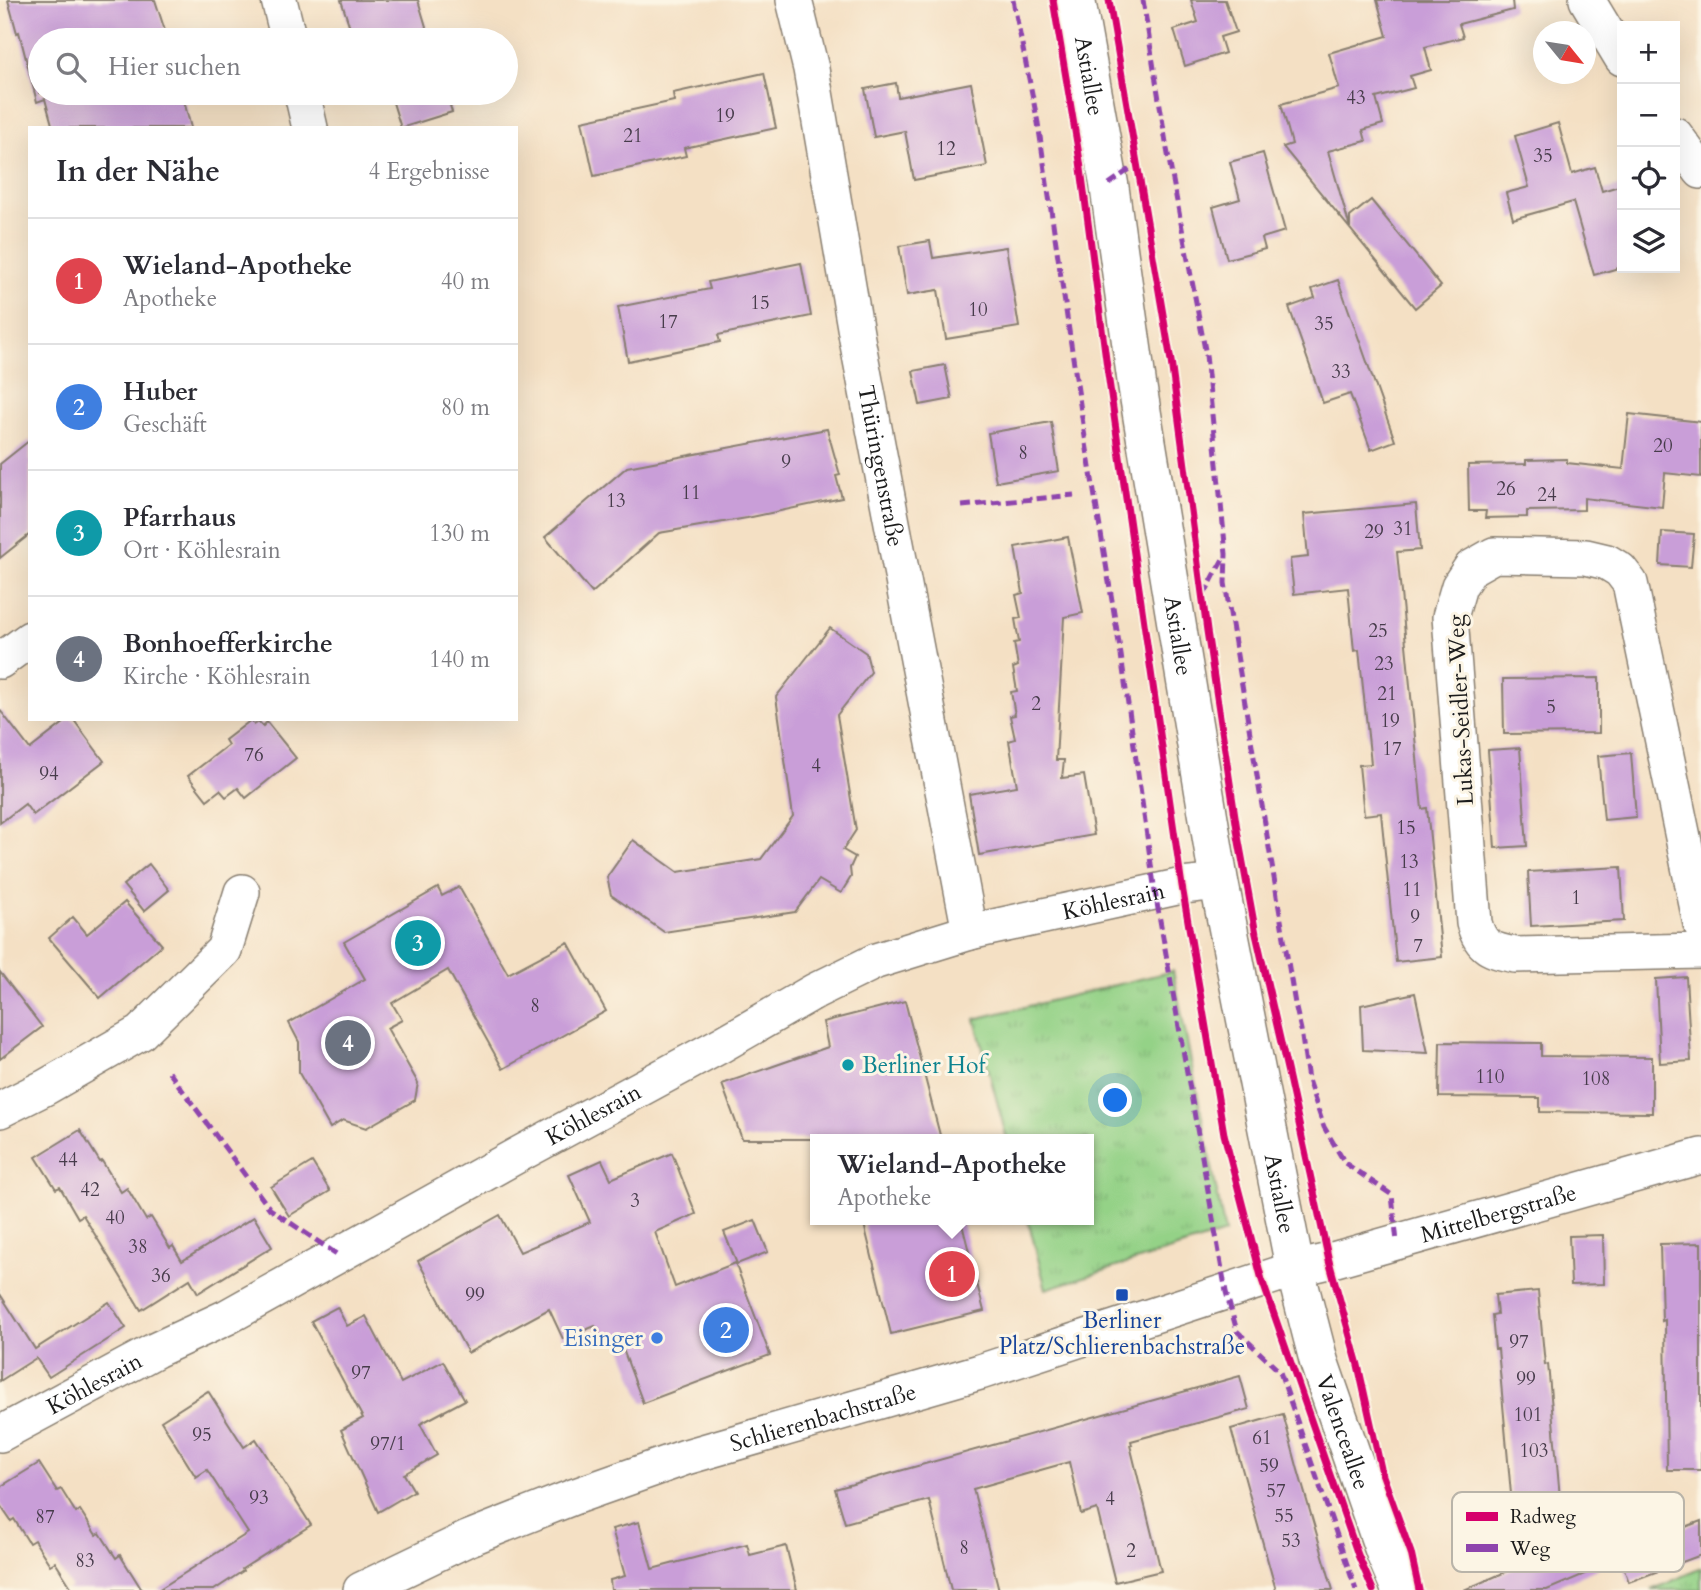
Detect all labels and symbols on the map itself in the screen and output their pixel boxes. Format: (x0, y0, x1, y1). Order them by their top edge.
north arrow (1533, 21, 1596, 84)
street label: Astiallee (1067, 34, 1111, 118)
house number: 43 (1346, 85, 1366, 111)
house number: 19 (715, 103, 735, 129)
house number: 21 (623, 123, 643, 149)
house number: 12 (936, 136, 956, 162)
house number: 35 (1533, 143, 1553, 169)
house number: 15 (750, 290, 770, 316)
house number: 10 (968, 297, 988, 323)
house number: 17 (658, 309, 678, 335)
house number: 35 (1314, 311, 1334, 337)
house number: 33 (1331, 359, 1351, 385)
street label: Thüringenstraße (850, 382, 911, 549)
house number: 20 (1653, 433, 1673, 459)
house number: 8 (1018, 440, 1028, 466)
house number: 9 (781, 449, 791, 475)
house number: 26 (1496, 476, 1516, 502)
house number: 11 (681, 480, 701, 506)
house number: 24 (1537, 482, 1557, 508)
house number: 13 (606, 488, 626, 514)
house number: 31 (1393, 516, 1413, 542)
house number: 29 (1364, 519, 1384, 545)
street label: Astiallee (1156, 594, 1200, 678)
street label: Lukas-Seidler-Weg (1440, 614, 1481, 806)
house number: 25 (1368, 618, 1388, 644)
house number: 23 (1374, 651, 1394, 677)
house number: 21 (1377, 681, 1397, 707)
house number: 2 (1031, 691, 1041, 717)
house number: 5 (1546, 694, 1556, 720)
house number: 19 (1380, 708, 1400, 734)
house number: 17 (1382, 736, 1402, 762)
house number: 76 (244, 742, 264, 768)
house number: 4 (811, 753, 821, 779)
house number: 94 (39, 761, 59, 787)
house number: 15 (1396, 815, 1416, 841)
house number: 13 (1399, 849, 1419, 875)
street label: Köhlesrain (1059, 875, 1168, 928)
house number: 11 (1402, 877, 1422, 903)
house number: 1 (1571, 885, 1581, 911)
house number: 9 (1410, 904, 1420, 930)
pin: 3 (395, 917, 441, 969)
house number: 7 (1413, 933, 1423, 959)
house number: 8 (530, 993, 540, 1019)
pin: 4 (325, 1017, 371, 1069)
place label: Berliner Hof (862, 1050, 990, 1081)
marker: Berliner Hof (840, 1057, 856, 1073)
house number: 110 (1475, 1064, 1505, 1090)
house number: 108 (1581, 1066, 1611, 1092)
street label: Köhlesrain (540, 1076, 646, 1153)
your location (1098, 1083, 1132, 1117)
house number: 44 (58, 1147, 78, 1173)
street label: Astiallee (1257, 1151, 1303, 1236)
house number: 42 (80, 1177, 100, 1203)
street label: Mittelbergstraße (1417, 1177, 1580, 1250)
house number: 3 (630, 1188, 640, 1214)
house number: 40 (105, 1205, 125, 1231)
house number: 38 (128, 1234, 148, 1260)
pin: 1 (929, 1248, 975, 1300)
house number: 36 (151, 1263, 171, 1289)
house number: 99 (465, 1282, 485, 1308)
marker: Berliner Platz/Schlierenbachstraße (1114, 1287, 1130, 1303)
pin: 2 (703, 1304, 749, 1356)
place label: Berliner Platz/Schlierenbachstraße (999, 1305, 1245, 1362)
place label: Eisinger (563, 1323, 644, 1354)
house number: 97 (1509, 1329, 1529, 1355)
marker: Eisinger (649, 1330, 665, 1346)
street label: Köhlesrain (41, 1345, 148, 1422)
house number: 97 (351, 1360, 371, 1386)
house number: 99 (1516, 1366, 1536, 1392)
street label: Valenceallee (1309, 1370, 1377, 1494)
street label: Schlierenbachstraße (726, 1376, 920, 1459)
house number: 101 (1513, 1402, 1543, 1428)
house number: 95 (192, 1422, 212, 1448)
house number: 61 (1252, 1425, 1272, 1451)
house number: 97/1 (370, 1431, 406, 1457)
house number: 103 (1519, 1438, 1549, 1464)
house number: 59 (1259, 1453, 1279, 1479)
house number: 57 (1266, 1478, 1286, 1504)
house number: 93 (249, 1485, 269, 1511)
house number: 4 (1105, 1486, 1115, 1512)
legend (1452, 1492, 1684, 1572)
house number: 55 (1274, 1503, 1294, 1529)
house number: 87 (35, 1504, 55, 1530)
text: Radweg (1510, 1504, 1576, 1530)
house number: 53 (1281, 1528, 1301, 1554)
house number: 8 (959, 1535, 969, 1561)
text: Weg (1509, 1536, 1551, 1562)
house number: 2 (1126, 1538, 1136, 1564)
house number: 83 (75, 1548, 95, 1574)

